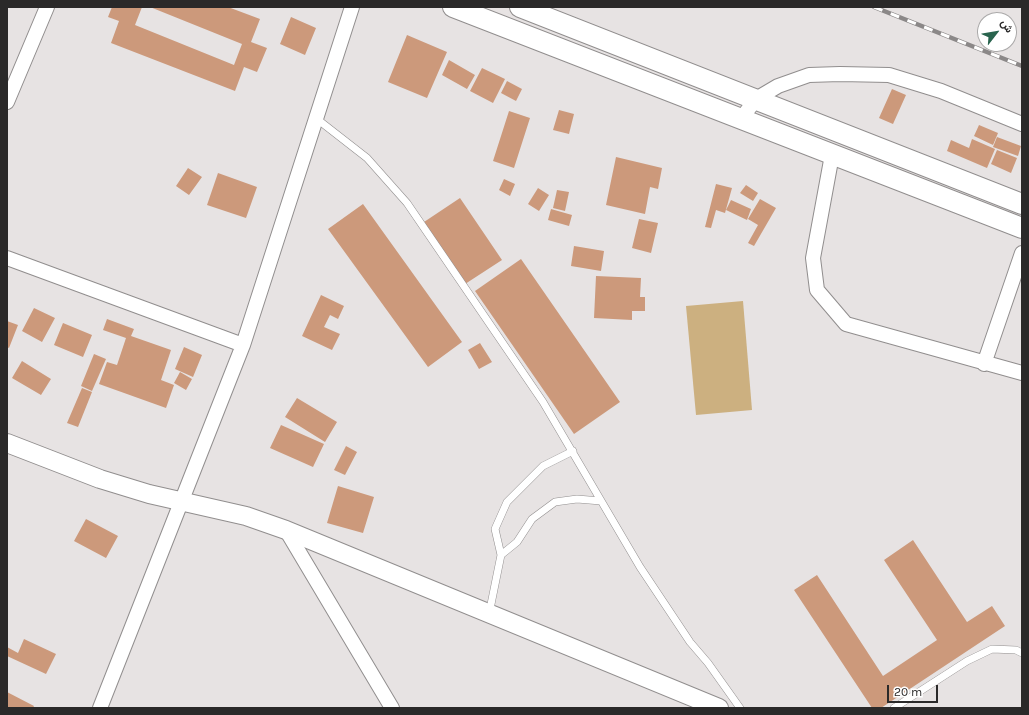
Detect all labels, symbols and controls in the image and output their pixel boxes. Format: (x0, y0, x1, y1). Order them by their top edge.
north arrow (977, 12, 1017, 52)
text: ش (998, 17, 1016, 35)
scale bar (889, 677, 940, 703)
text: 20 m (894, 685, 922, 699)

